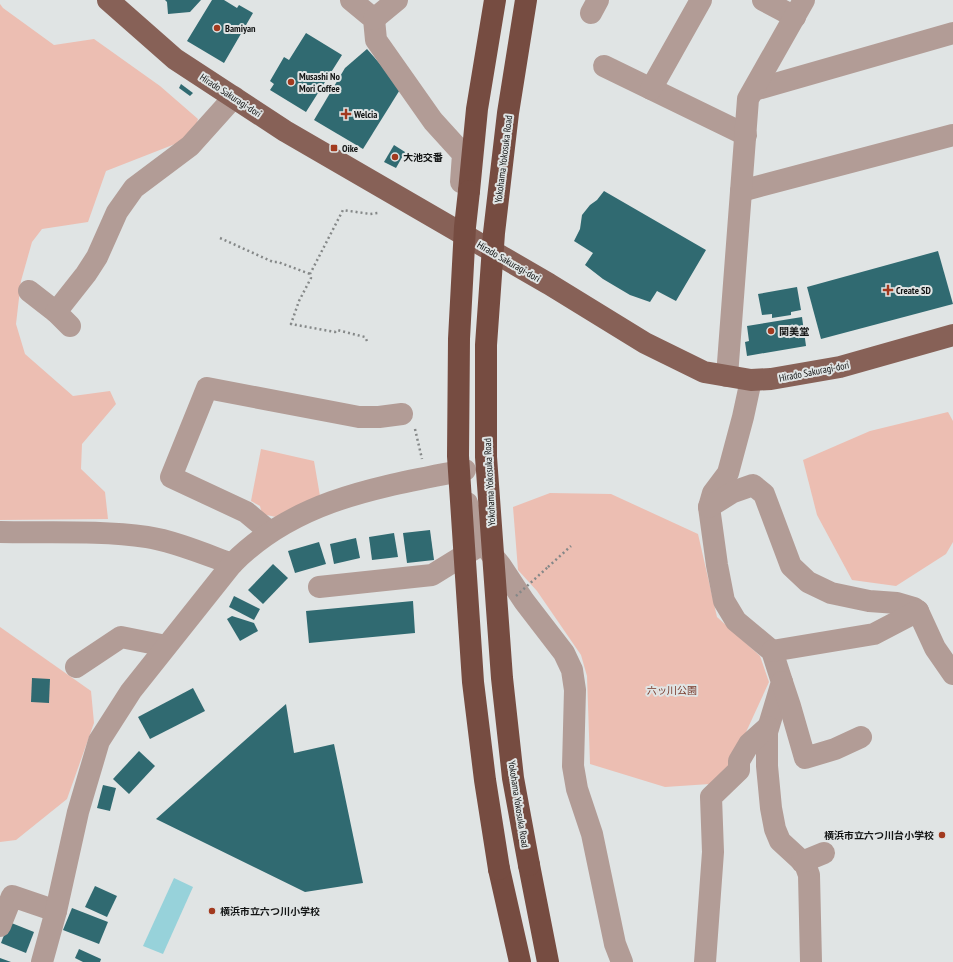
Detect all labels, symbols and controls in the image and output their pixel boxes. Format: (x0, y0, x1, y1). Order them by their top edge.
place label: Bamiyan (225, 22, 256, 35)
marker: Bamiyan (212, 23, 222, 33)
place label: Musashi No Mori Coffee (299, 70, 340, 95)
street label: Hirado Sakuragi-dori (197, 71, 264, 120)
marker: Musashi No Mori Coffee (286, 77, 296, 87)
place label: Welcia (353, 108, 377, 121)
marker: Welcia (341, 109, 351, 119)
street label: Yokohama Yokosuka Road (492, 115, 515, 204)
place label: Oike (342, 142, 358, 155)
marker: Oike (329, 143, 339, 153)
place label: 大池交番 (403, 151, 443, 164)
marker: 大池交番 (390, 152, 400, 162)
street label: Hirado Sakuragi-dori (475, 238, 543, 285)
place label: Create SD (896, 284, 931, 297)
marker: Create SD (883, 285, 893, 295)
place label: 関美堂 (779, 325, 809, 338)
marker: 関美堂 (766, 326, 776, 336)
street label: Hirado Sakuragi-dori (778, 358, 850, 385)
street label: Yokohama Yokosuka Road (481, 438, 498, 526)
park label: 六ッ川公園 (647, 684, 697, 697)
street label: Yokohama Yokosuka Road (505, 760, 532, 849)
place label: 横浜市立六つ川台小学校 (824, 829, 934, 842)
marker: 横浜市立六つ川台小学校 (937, 830, 947, 840)
place label: 横浜市立六つ川小学校 (220, 905, 320, 918)
marker: 横浜市立六つ川小学校 (207, 906, 217, 916)

